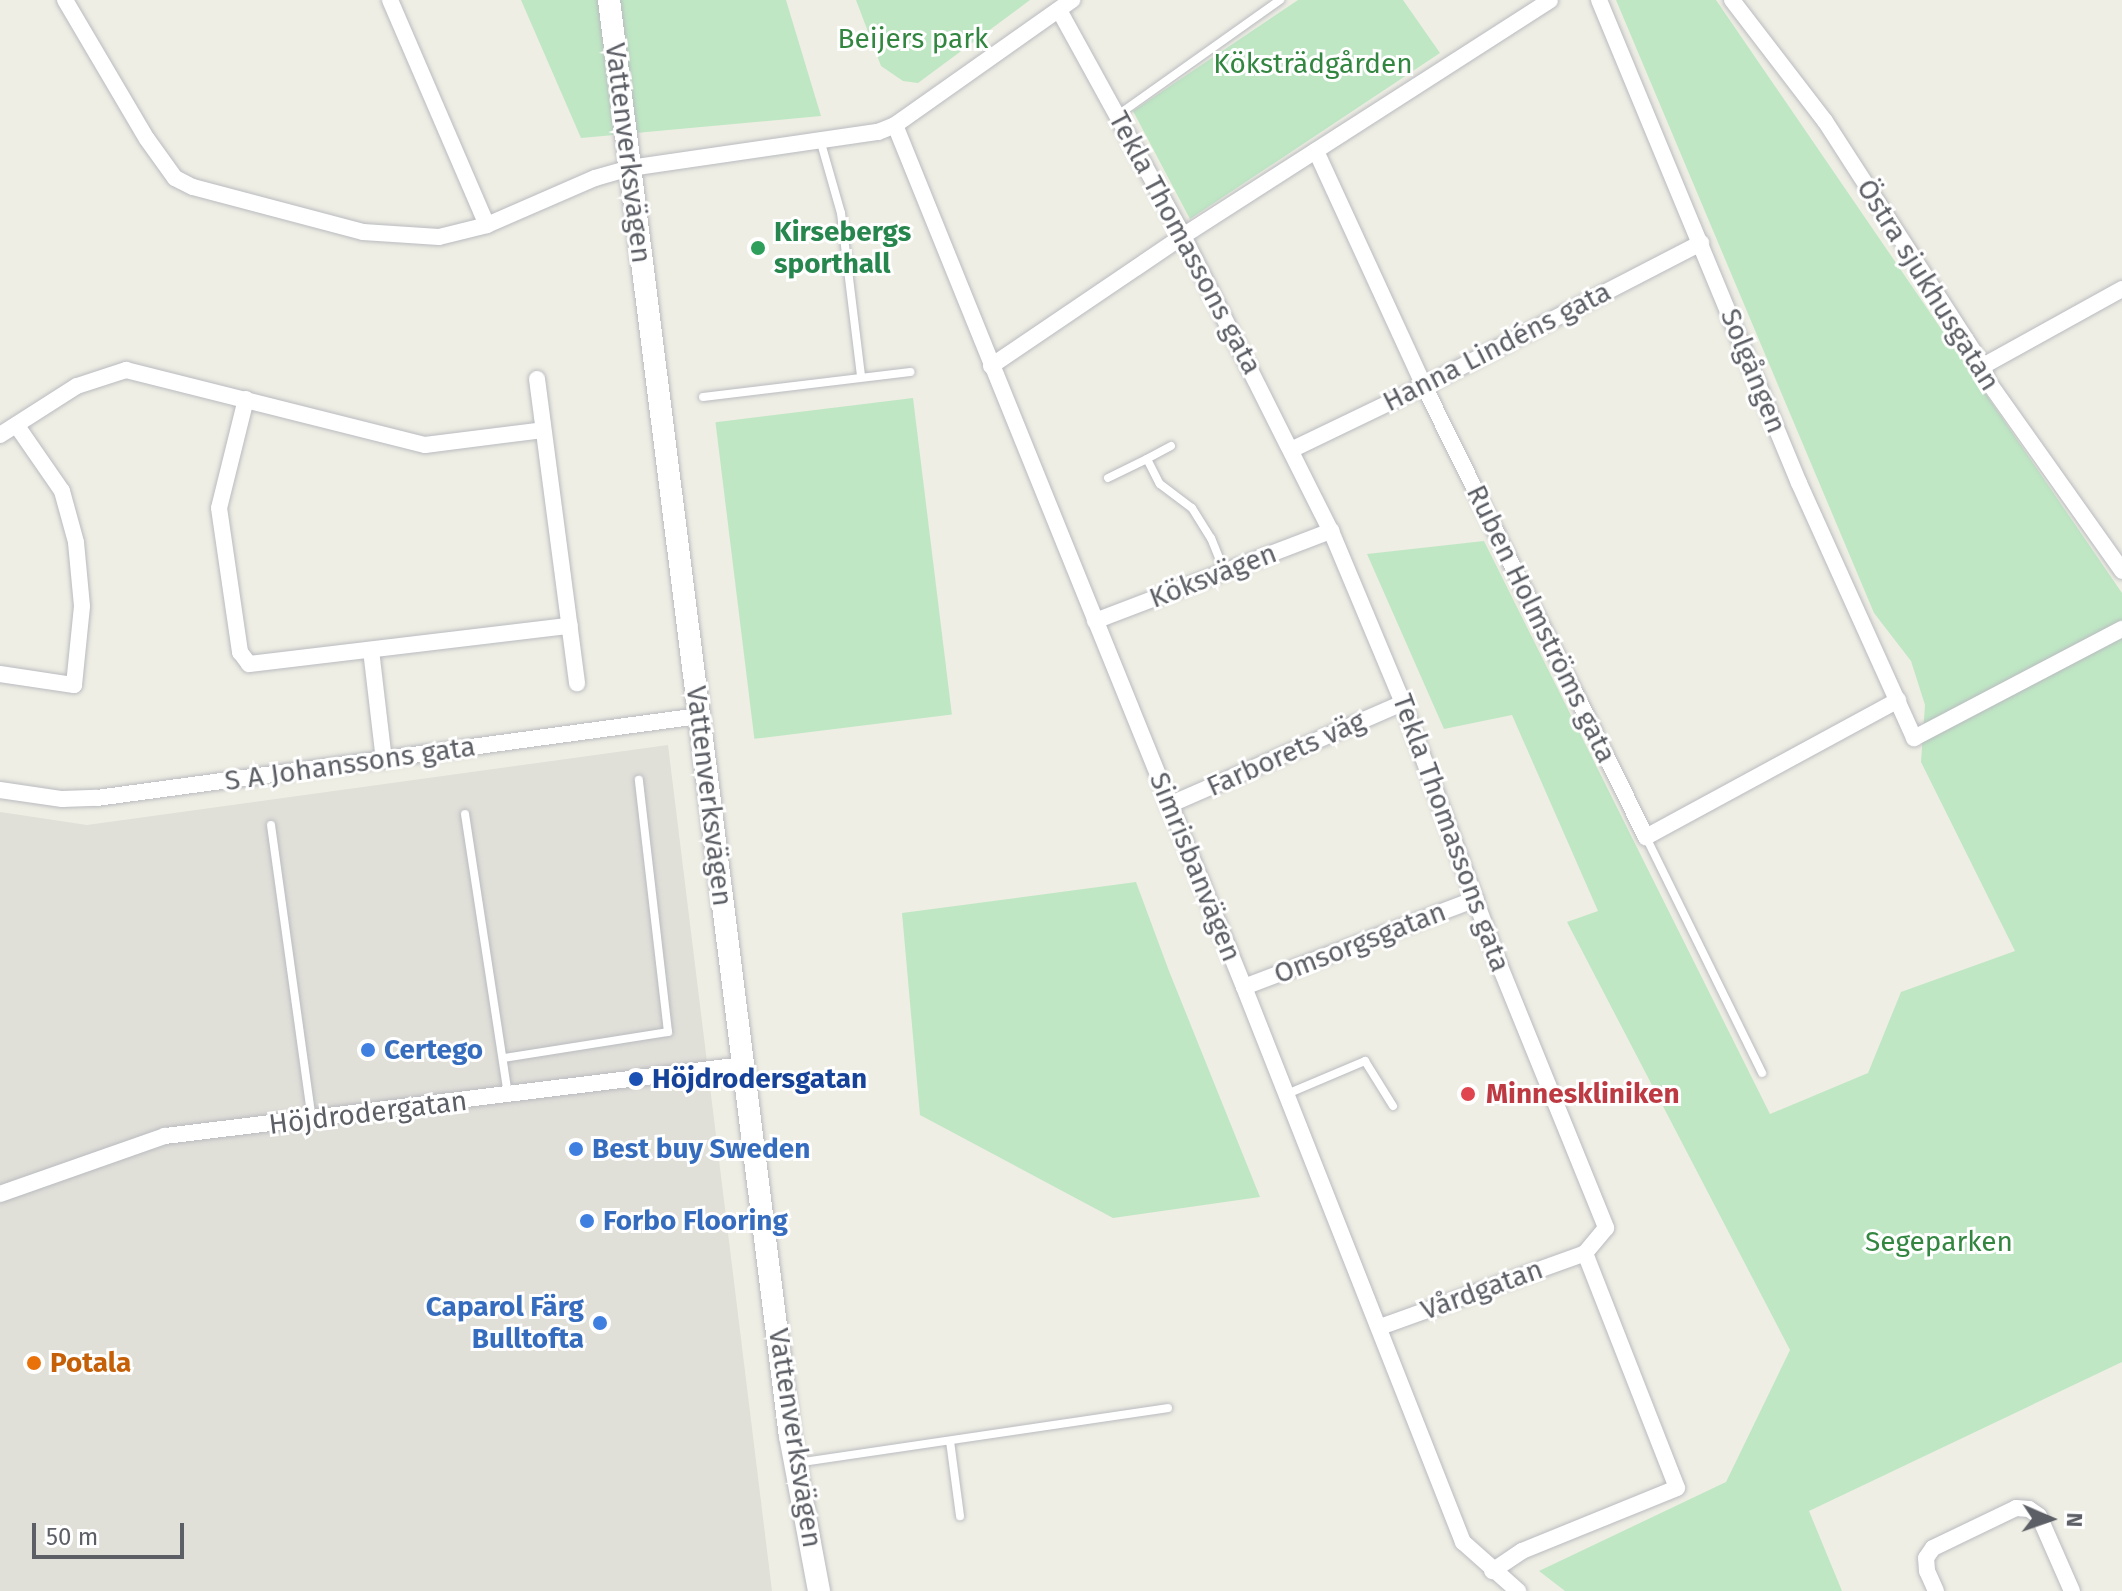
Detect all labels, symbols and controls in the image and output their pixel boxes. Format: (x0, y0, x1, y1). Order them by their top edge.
park label: Beijers park (838, 22, 988, 56)
street label: Vattenverksvägen (598, 41, 658, 265)
park label: Köksträdgården (1213, 47, 1413, 81)
street label: Tekla Thomassons gata (1101, 106, 1269, 380)
street label: Östra sjukhusgatan (1849, 173, 2007, 397)
place label: Kirsebergs sporthall (774, 215, 911, 281)
marker: Kirsebergs sporthall (749, 239, 767, 257)
street label: Hanna Lindéns gata (1377, 275, 1617, 419)
street label: Solgången (1713, 304, 1793, 438)
street label: Ruben Holmströms gata (1459, 480, 1623, 768)
street label: Köksvägen (1145, 536, 1281, 616)
street label: Vattenverksvägen (679, 684, 739, 908)
street label: Tekla Thomassons gata (1385, 690, 1517, 976)
street label: Farborets väg (1202, 704, 1370, 804)
street label: S A Johanssons gata (223, 730, 477, 798)
street label: Simrisbanvägen (1142, 768, 1248, 966)
street label: Omsorgsgatan (1269, 895, 1451, 991)
place label: Certego (384, 1033, 483, 1067)
marker: Certego (359, 1041, 377, 1059)
place label: Höjdrodersgatan (652, 1062, 867, 1096)
marker: Höjdrodersgatan (627, 1070, 645, 1088)
place label: Minneskliniken (1486, 1077, 1680, 1111)
marker: Minneskliniken (1457, 1083, 1479, 1105)
street label: Höjdrodergatan (267, 1084, 469, 1142)
place label: Best buy Sweden (592, 1132, 810, 1166)
marker: Best buy Sweden (567, 1140, 585, 1158)
place label: Forbo Flooring (603, 1204, 788, 1238)
marker: Forbo Flooring (578, 1212, 596, 1230)
park label: Segeparken (1865, 1225, 2013, 1259)
street label: Vårdgatan (1416, 1252, 1548, 1328)
place label: Caparol Färg Bulltofta (426, 1290, 584, 1356)
marker: Caparol Färg Bulltofta (591, 1314, 609, 1332)
street label: Vattenverksvägen (761, 1326, 829, 1550)
place label: Potala (50, 1346, 131, 1380)
marker: Potala (25, 1354, 43, 1372)
north arrow (2010, 1479, 2090, 1559)
scale bar (36, 1507, 188, 1557)
text: N (2061, 1512, 2088, 1528)
text: 50 m (46, 1523, 98, 1551)

